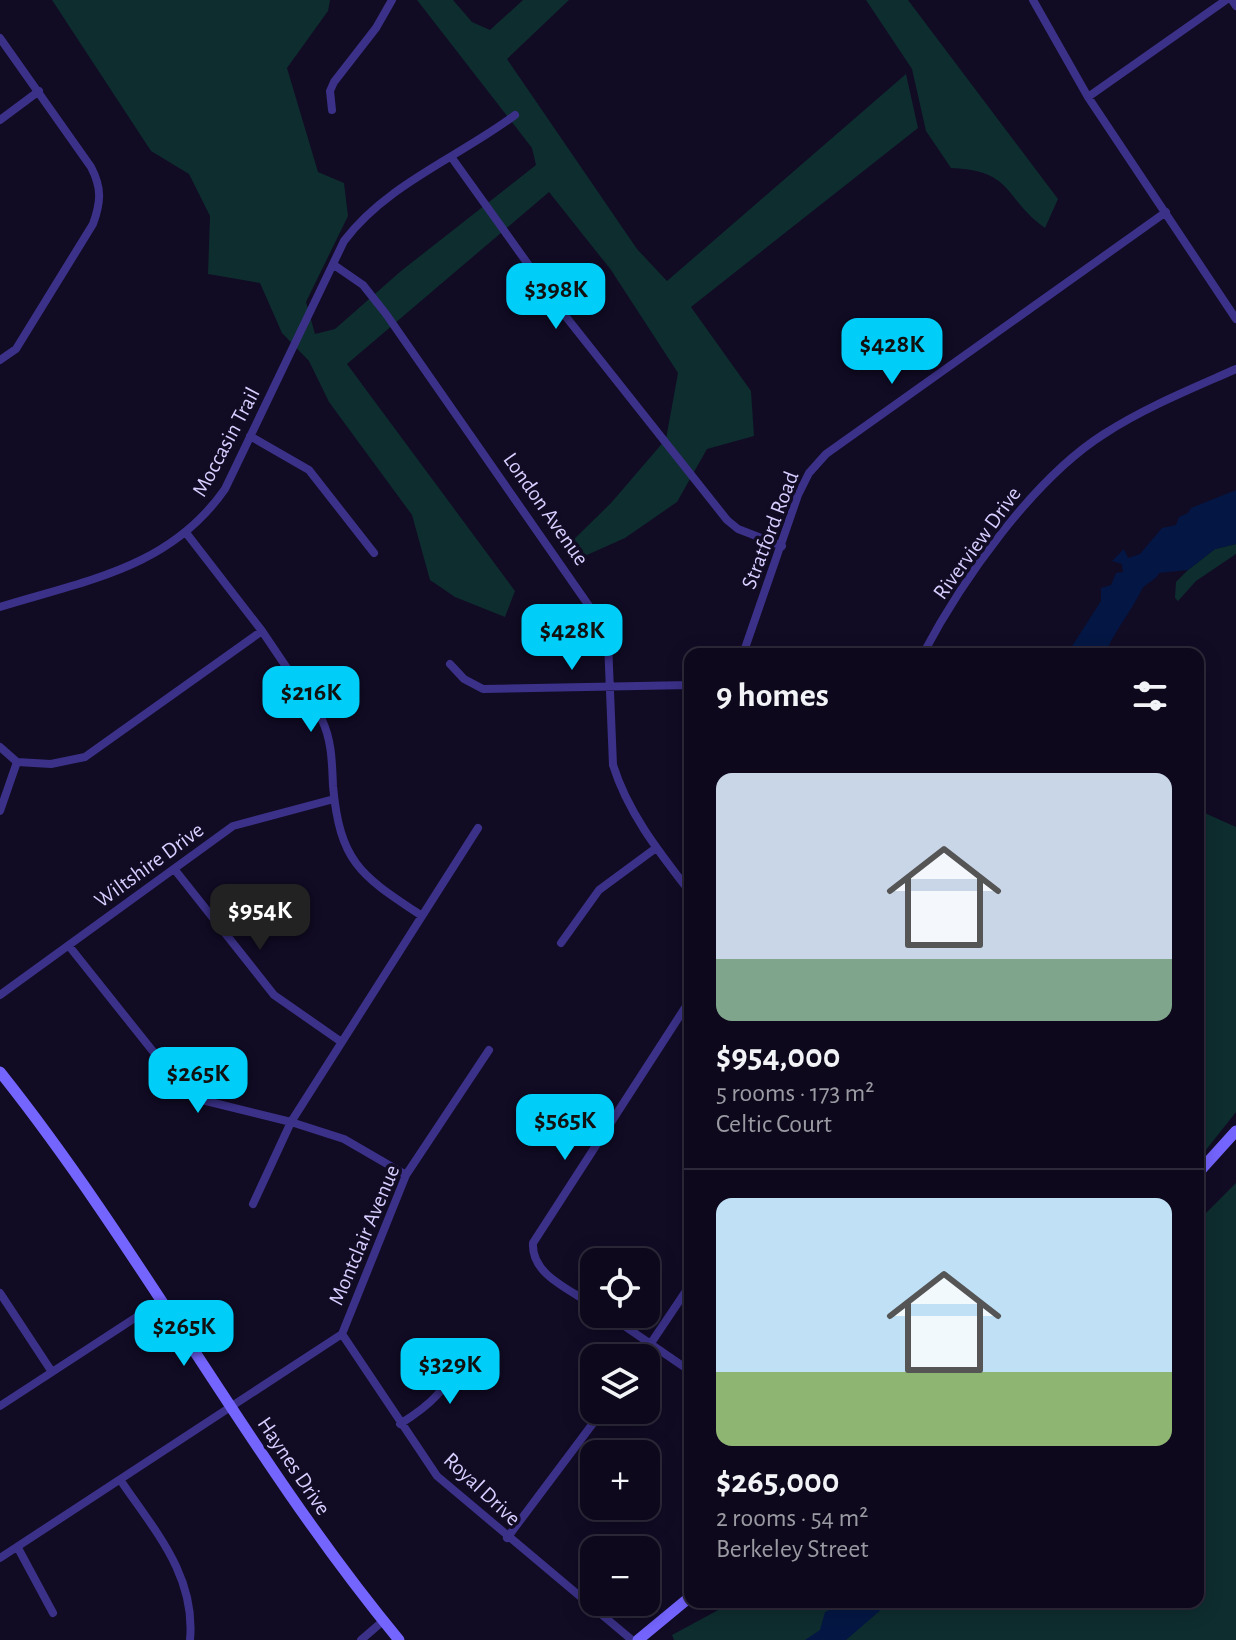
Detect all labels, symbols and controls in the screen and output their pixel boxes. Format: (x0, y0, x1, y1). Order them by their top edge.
pin: $398K (500, 263, 612, 331)
text: $398K (524, 276, 588, 302)
pin: $428K (836, 318, 948, 386)
text: $428K (859, 331, 925, 357)
street label: Moccasin Trail (188, 384, 264, 500)
street label: London Avenue (499, 449, 593, 569)
street label: Stratford Road (737, 468, 803, 592)
street label: Riverview Drive (929, 483, 1025, 603)
pin: $428K (516, 604, 628, 672)
text: $428K (539, 617, 605, 643)
pin: $216K (255, 666, 367, 734)
icon: filters (1128, 674, 1172, 718)
text: $216K (280, 679, 342, 705)
text: 9 homes (716, 679, 829, 713)
street label: Wiltshire Drive (90, 818, 208, 912)
icon: home (872, 825, 1016, 969)
pin: $954K (204, 884, 316, 952)
text: $954K (228, 897, 292, 923)
text: $954,000 (716, 1040, 840, 1074)
pin: $265K (142, 1047, 254, 1115)
text: $265K (167, 1060, 229, 1086)
text: 5 rooms · 173 m² (716, 1080, 874, 1106)
pin: $565K (509, 1094, 621, 1162)
text: $565K (534, 1107, 596, 1133)
text: Celtic Court (716, 1111, 832, 1137)
street label: Montclair Avenue (325, 1162, 403, 1308)
map controls (580, 1248, 660, 1616)
button: locate (580, 1248, 660, 1328)
icon: home (872, 1250, 1016, 1394)
pin: $265K (128, 1300, 240, 1368)
text: $265K (153, 1313, 215, 1339)
pin: $329K (394, 1338, 506, 1406)
button: layers (580, 1344, 660, 1424)
text: $329K (419, 1351, 481, 1377)
street label: Haynes Drive (253, 1413, 335, 1519)
button: + (580, 1440, 660, 1520)
street label: Royal Drive (439, 1448, 525, 1530)
text: $265,000 (716, 1465, 839, 1499)
text: 2 rooms · 54 m² (716, 1505, 868, 1531)
button: − (580, 1536, 660, 1616)
text: Berkeley Street (716, 1536, 869, 1562)

